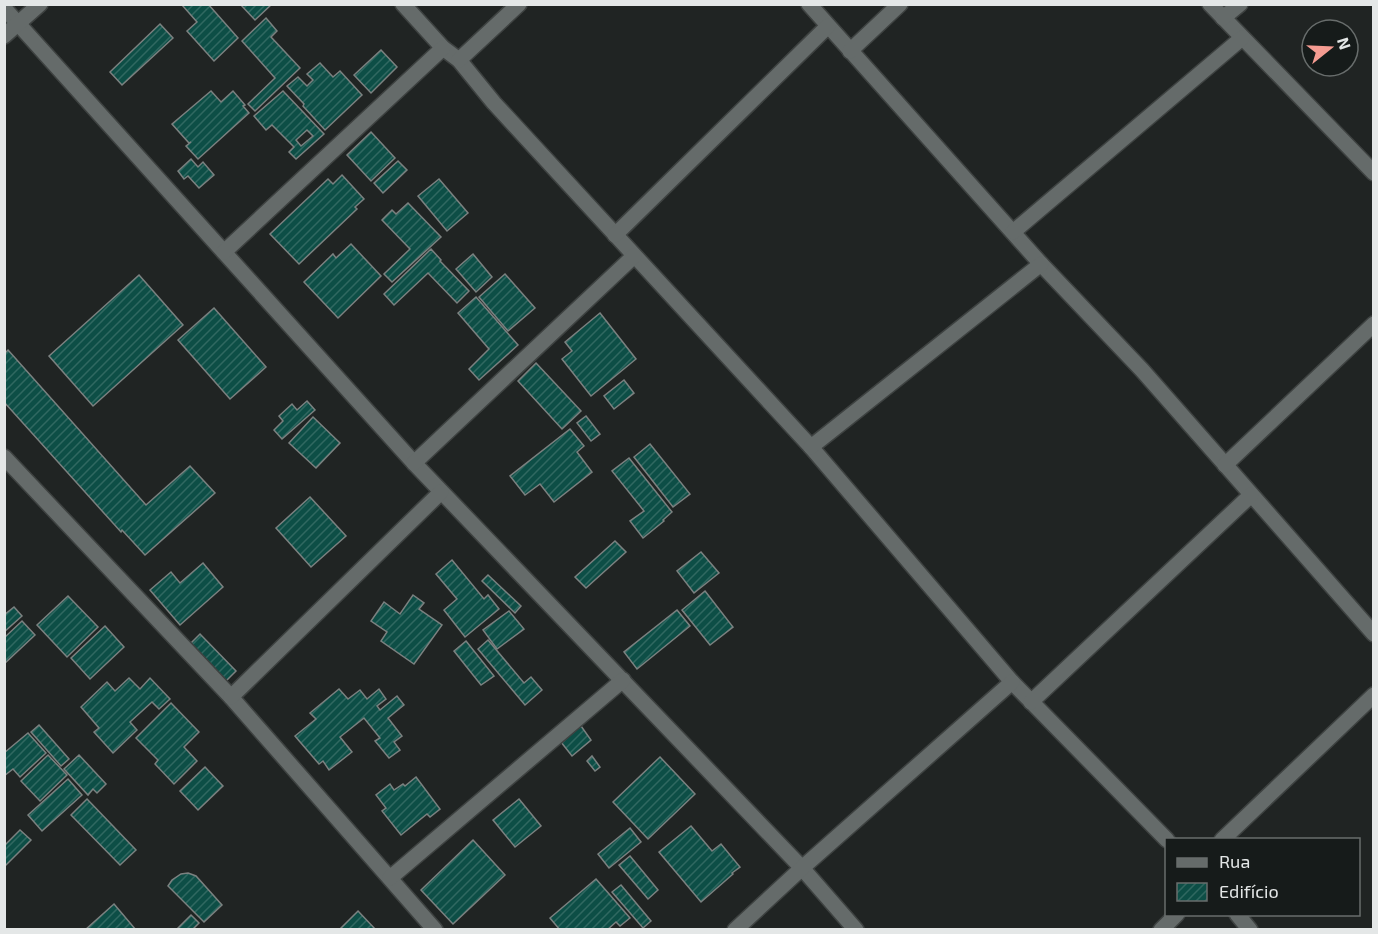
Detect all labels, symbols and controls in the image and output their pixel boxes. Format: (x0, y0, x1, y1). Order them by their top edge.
north arrow (1300, 18, 1360, 78)
text: N (1334, 35, 1356, 52)
legend (1165, 838, 1360, 916)
text: Rua (1219, 850, 1250, 872)
text: Edifício (1219, 880, 1279, 902)

